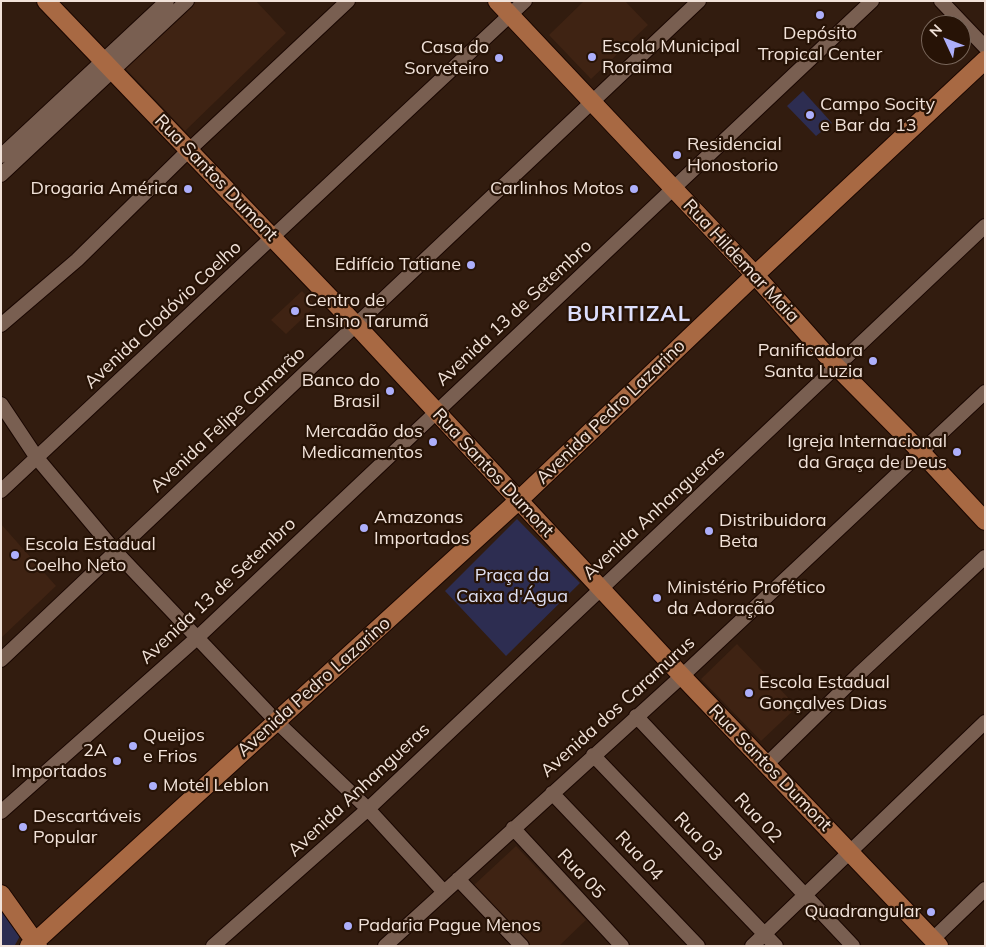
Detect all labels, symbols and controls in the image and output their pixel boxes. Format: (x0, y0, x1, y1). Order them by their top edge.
marker: Depósito Tropical Center (814, 9, 826, 21)
north arrow (921, 15, 971, 65)
text: N (926, 20, 946, 40)
place label: Depósito Tropical Center (758, 23, 882, 66)
place label: Escola Municipal Roraima (602, 36, 740, 78)
place label: Casa do Sorveteiro (404, 37, 489, 80)
marker: Escola Municipal Roraima (586, 51, 598, 63)
marker: Casa do Sorveteiro (493, 52, 505, 64)
place label: Campo Socity e Bar da 13 (820, 94, 935, 136)
marker: Campo Socity e Bar da 13 (804, 109, 816, 121)
street label: Rua Santos Dumont (150, 110, 282, 246)
place label: Residencial Honostorio (687, 134, 782, 176)
marker: Residencial Honostorio (671, 149, 683, 161)
place label: Drogaria América (31, 178, 178, 200)
place label: Carlinhos Motos (490, 178, 624, 200)
marker: Drogaria América (182, 183, 194, 195)
marker: Carlinhos Motos (628, 183, 640, 195)
street label: Rua Hildemar Maia (678, 195, 804, 327)
street label: Avenida 13 de Setembro (432, 235, 596, 391)
street label: Avenida Clodóvio Coelho (80, 237, 246, 393)
place label: Edifício Tatiane (335, 254, 461, 276)
marker: Edifício Tatiane (465, 259, 477, 271)
place label: Centro de Ensino Tarumã (305, 290, 429, 332)
district label: BURITIZAL (566, 301, 692, 327)
marker: Centro de Ensino Tarumã (289, 305, 301, 317)
street label: Avenida Pedro Lazarino (532, 335, 690, 489)
place label: Panificadora Santa Luzia (758, 340, 863, 382)
street label: Avenida Felipe Camarão (146, 343, 310, 497)
marker: Panificadora Santa Luzia (867, 355, 879, 367)
place label: Banco do Brasil (302, 370, 380, 412)
marker: Banco do Brasil (384, 385, 396, 397)
street label: Rua Santos Dumont (428, 404, 558, 542)
place label: Mercadão dos Medicamentos (301, 421, 423, 464)
place label: Igreja Internacional da Graça de Deus (787, 431, 947, 474)
marker: Mercadão dos Medicamentos (427, 436, 439, 448)
street label: Avenida Anhangueras (579, 442, 729, 584)
marker: Igreja Internacional da Graça de Deus (951, 446, 963, 458)
place label: Amazonas Importados (374, 507, 470, 550)
place label: Distribuidora Beta (719, 510, 826, 552)
street label: Avenida 13 de Setembro (136, 513, 300, 669)
marker: Amazonas Importados (358, 522, 370, 534)
marker: Distribuidora Beta (703, 525, 715, 537)
place label: Escola Estadual Coelho Neto (25, 534, 156, 576)
marker: Escola Estadual Coelho Neto (9, 549, 21, 561)
park label: Praça da Caixa d'Água (456, 565, 568, 608)
place label: Ministério Profético da Adoração (667, 577, 826, 620)
marker: Ministério Profético da Adoração (651, 592, 663, 604)
street label: Avenida Pedro Lazarino (233, 612, 395, 762)
street label: Avenida dos Caramurus (536, 632, 700, 782)
place label: Escola Estadual Gonçalves Dias (759, 672, 890, 714)
marker: Escola Estadual Gonçalves Dias (743, 687, 755, 699)
street label: Rua Santos Dumont (704, 700, 836, 836)
street label: Avenida Anhangueras (284, 719, 434, 861)
place label: Queijos e Frios (143, 725, 205, 768)
place label: 2A Importados (11, 740, 107, 782)
marker: Queijos e Frios (127, 740, 139, 752)
marker: 2A Importados (111, 755, 123, 767)
place label: Motel Leblon (163, 775, 269, 797)
marker: Motel Leblon (147, 780, 159, 792)
street label: Rua 02 (730, 789, 786, 847)
place label: Descartáveis Popular (33, 806, 141, 849)
street label: Rua 03 (669, 808, 727, 866)
marker: Descartáveis Popular (17, 821, 29, 833)
street label: Rua 04 (611, 827, 667, 885)
street label: Rua 05 (553, 845, 609, 903)
place label: Quadrangular (804, 901, 921, 923)
marker: Quadrangular (925, 906, 937, 918)
place label: Padaria Pague Menos (358, 915, 541, 937)
marker: Padaria Pague Menos (342, 920, 354, 932)

